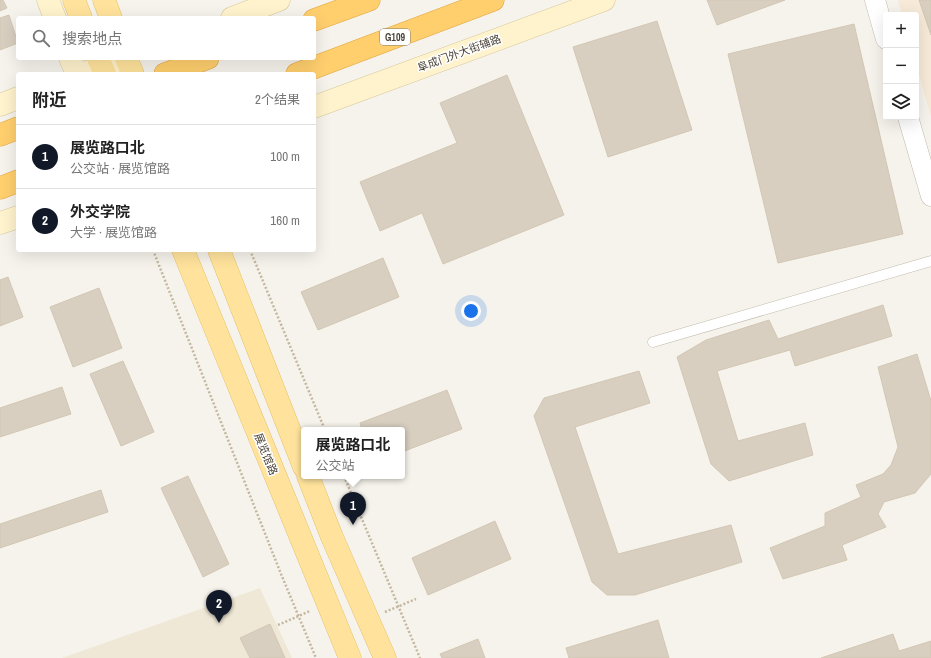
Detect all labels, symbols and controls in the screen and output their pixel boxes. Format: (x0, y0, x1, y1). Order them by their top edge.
map controls (883, 12, 919, 120)
button: + (883, 12, 919, 48)
search box (16, 16, 316, 60)
icon: search (30, 27, 52, 49)
text: 搜索地点 (62, 28, 122, 49)
road number: G109 (380, 29, 410, 45)
street label: 阜成门外大街辅路 (415, 31, 503, 75)
button: − (883, 48, 919, 84)
button: layers (883, 84, 919, 120)
text: 附近 (32, 88, 66, 111)
text: 2个结果 (255, 91, 300, 108)
text: 展览路口北 (70, 137, 145, 158)
text: 1 (42, 148, 48, 165)
text: 100 m (270, 148, 300, 165)
text: 公交站 · 展览馆路 (70, 160, 170, 177)
text: 外交学院 (70, 201, 130, 222)
text: 2 (42, 212, 48, 229)
text: 160 m (270, 212, 300, 229)
text: 大学 · 展览馆路 (70, 224, 157, 241)
your location (461, 301, 481, 321)
popup (301, 427, 405, 479)
street label: 展览馆路 (251, 431, 281, 477)
text: 展览路口北 (315, 434, 391, 455)
text: 公交站 (315, 457, 355, 474)
pin: 1 (340, 492, 366, 525)
pin: 2 (206, 590, 232, 623)

